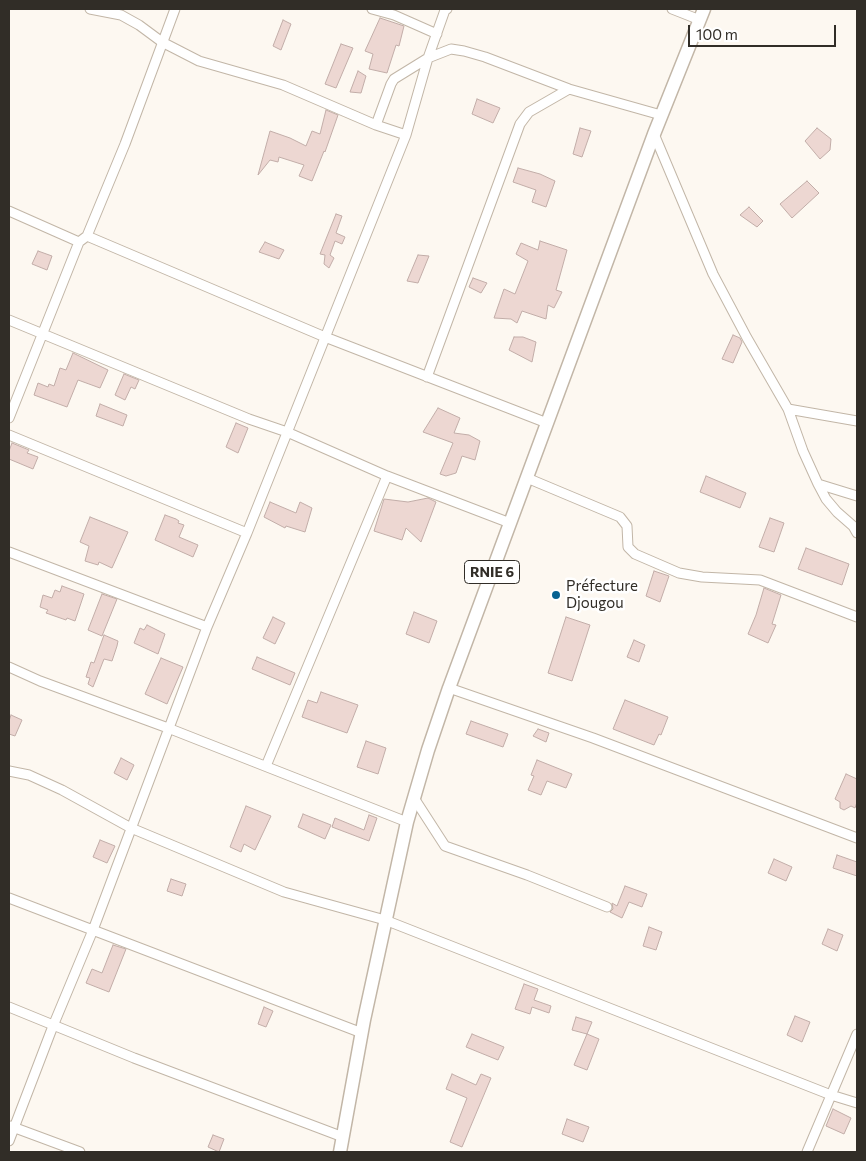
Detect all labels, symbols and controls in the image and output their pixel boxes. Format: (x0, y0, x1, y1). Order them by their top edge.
scale bar (691, 15, 838, 47)
text: 100 m (696, 25, 738, 43)
road number: RNIE 6 (464, 560, 520, 584)
place label: Préfecture Djougou (566, 577, 638, 612)
marker: Préfecture Djougou (550, 589, 562, 601)

